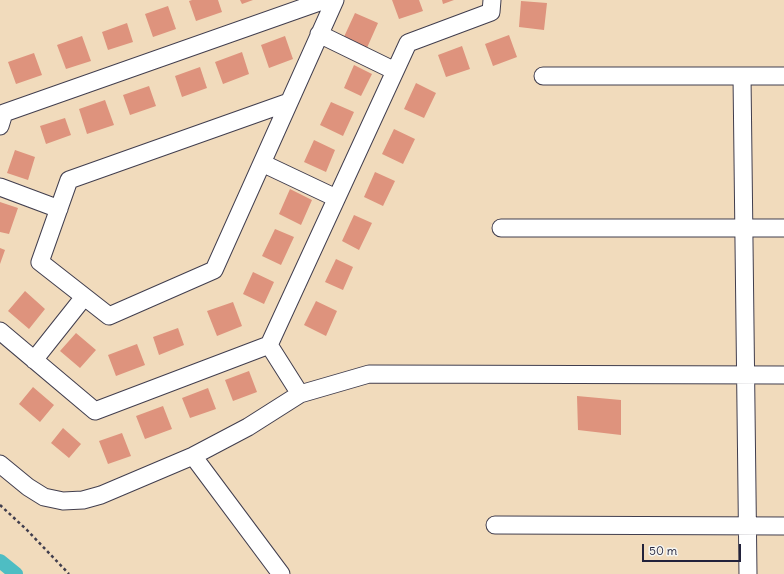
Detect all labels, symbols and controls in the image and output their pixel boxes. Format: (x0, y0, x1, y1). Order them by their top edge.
scale bar (644, 536, 743, 562)
text: 50 m (649, 543, 677, 558)

